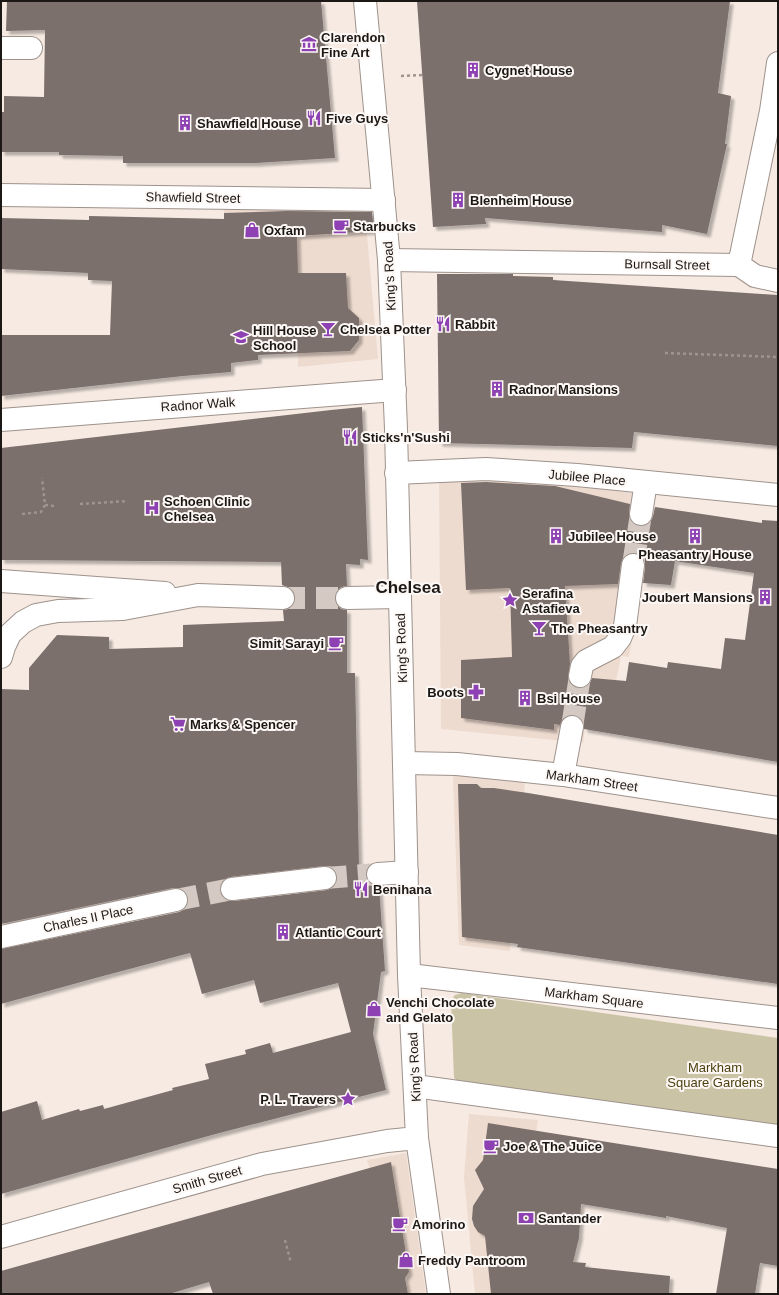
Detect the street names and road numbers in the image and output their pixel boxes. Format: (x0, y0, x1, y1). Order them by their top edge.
street label: Shawfield Street (146, 189, 241, 206)
street label: King's Road (380, 241, 399, 311)
street label: Burnsall Street (624, 256, 710, 273)
street label: Radnor Walk (160, 394, 236, 415)
street label: Jubilee Place (548, 467, 626, 488)
street label: King's Road (393, 613, 410, 683)
street label: Markham Street (545, 767, 639, 794)
street label: Charles II Place (42, 902, 135, 935)
street label: Markham Square (544, 984, 644, 1011)
street label: King's Road (405, 1032, 424, 1102)
street label: Smith Street (171, 1162, 244, 1197)

